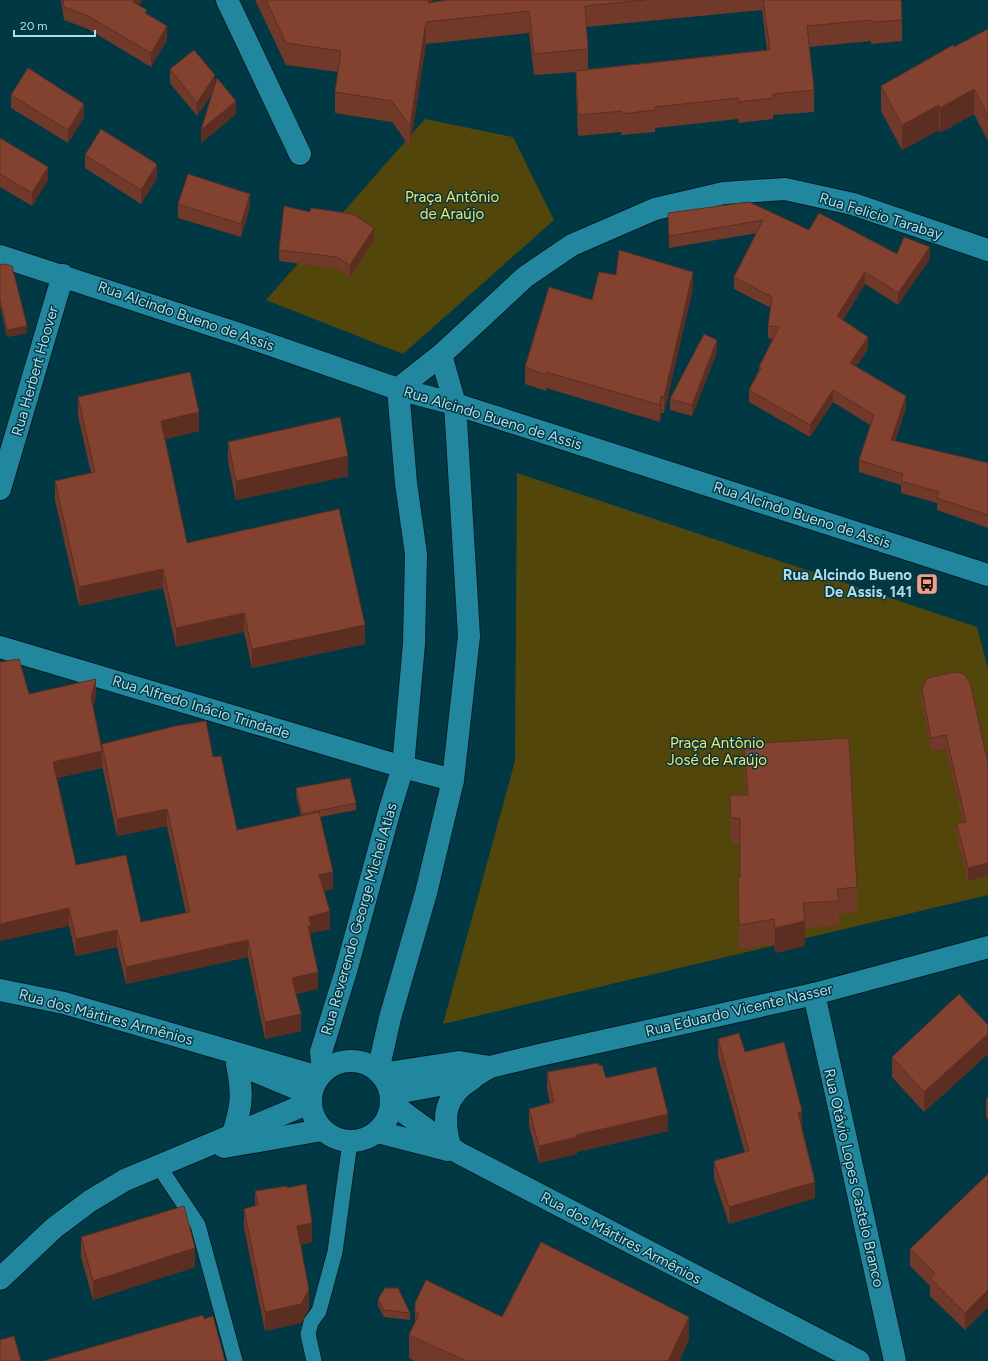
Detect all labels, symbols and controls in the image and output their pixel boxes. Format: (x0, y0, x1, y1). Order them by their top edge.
scale bar (14, 12, 95, 38)
text: 20 m (20, 19, 48, 33)
park label: Praça Antônio de Araújo (405, 188, 499, 223)
street label: Rua Felicio Tarabay (817, 189, 945, 243)
street label: Rua Alcindo Bueno de Assis (95, 277, 277, 355)
street label: Rua Herbert Hoover (8, 304, 62, 438)
street label: Rua Alcindo Bueno de Assis (402, 382, 584, 454)
street label: Rua Alcindo Bueno de Assis (711, 478, 893, 552)
place label: Rua Alcindo Bueno De Assis, 141 (783, 566, 912, 601)
bus stop icon: Rua Alcindo Bueno De Assis, 141 (914, 571, 940, 597)
street label: Rua Alfredo Inácio Trindade (110, 671, 292, 743)
park label: Praça Antônio José de Araújo (667, 734, 767, 769)
street label: Rua Reverendo George Michel Atlas (317, 801, 401, 1037)
street label: Rua Eduardo Vicente Nasser (644, 980, 834, 1040)
street label: Rua dos Mártires Armênios (17, 985, 195, 1049)
street label: Rua Otávio Lopes Castelo Branco (820, 1067, 888, 1289)
street label: Rua dos Mártires Armênios (538, 1188, 704, 1288)

